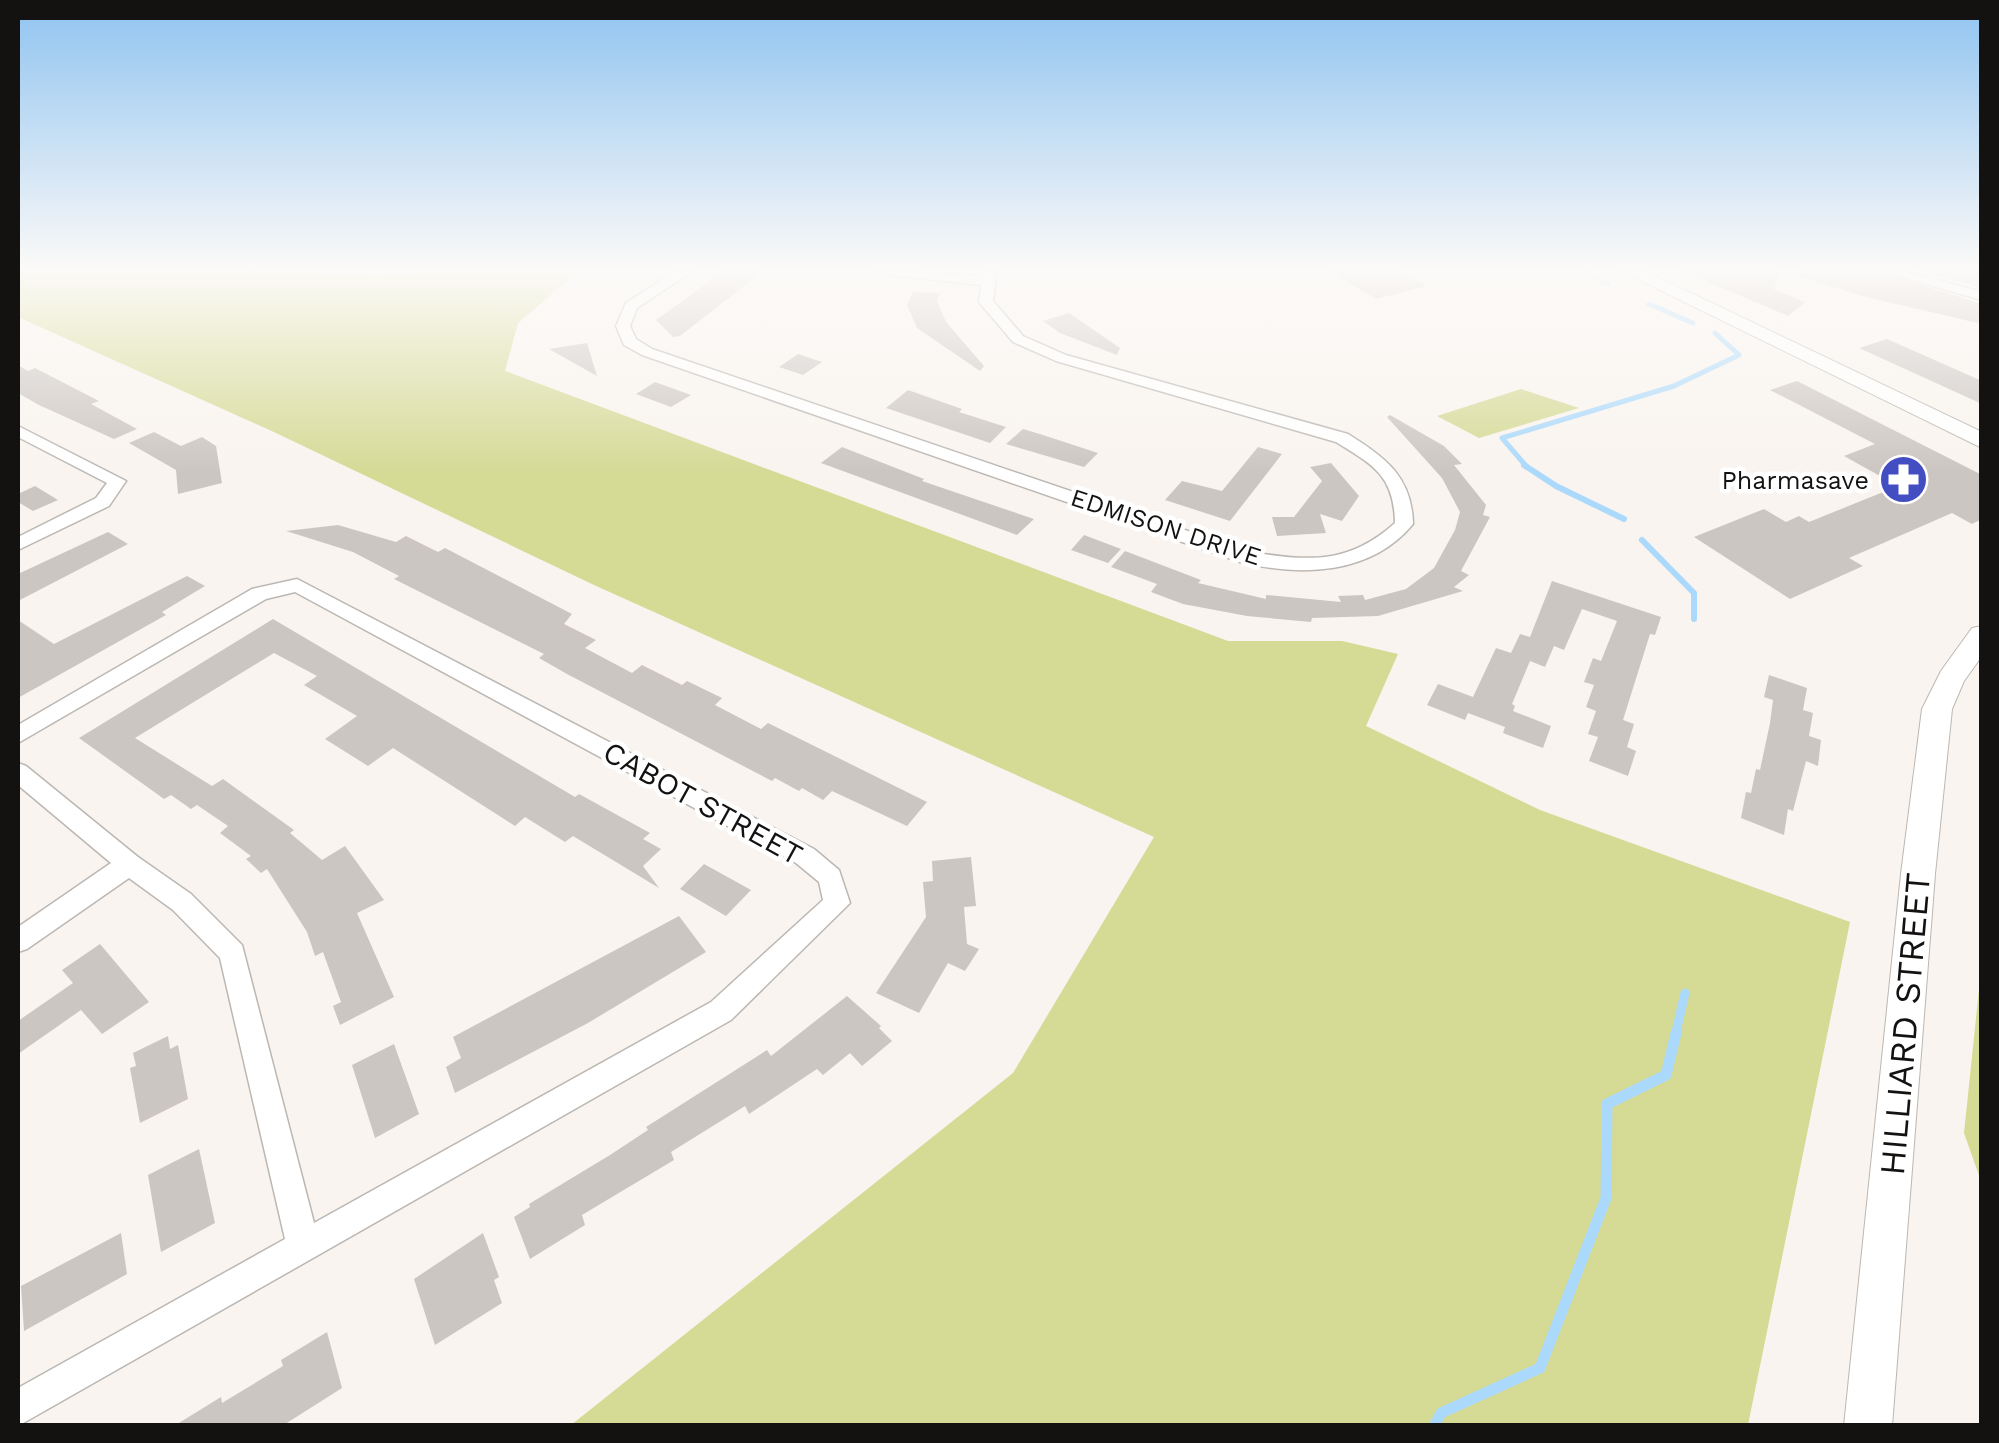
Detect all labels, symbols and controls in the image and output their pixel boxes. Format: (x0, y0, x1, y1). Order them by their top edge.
pharmacy icon: Pharmasave (1878, 454, 1930, 506)
place label: Pharmasave (1722, 466, 1869, 495)
street label: EDMISON DRIVE (1067, 483, 1265, 571)
street label: CABOT STREET (597, 734, 809, 872)
street label: HILLIARD STREET (1871, 871, 1939, 1177)

